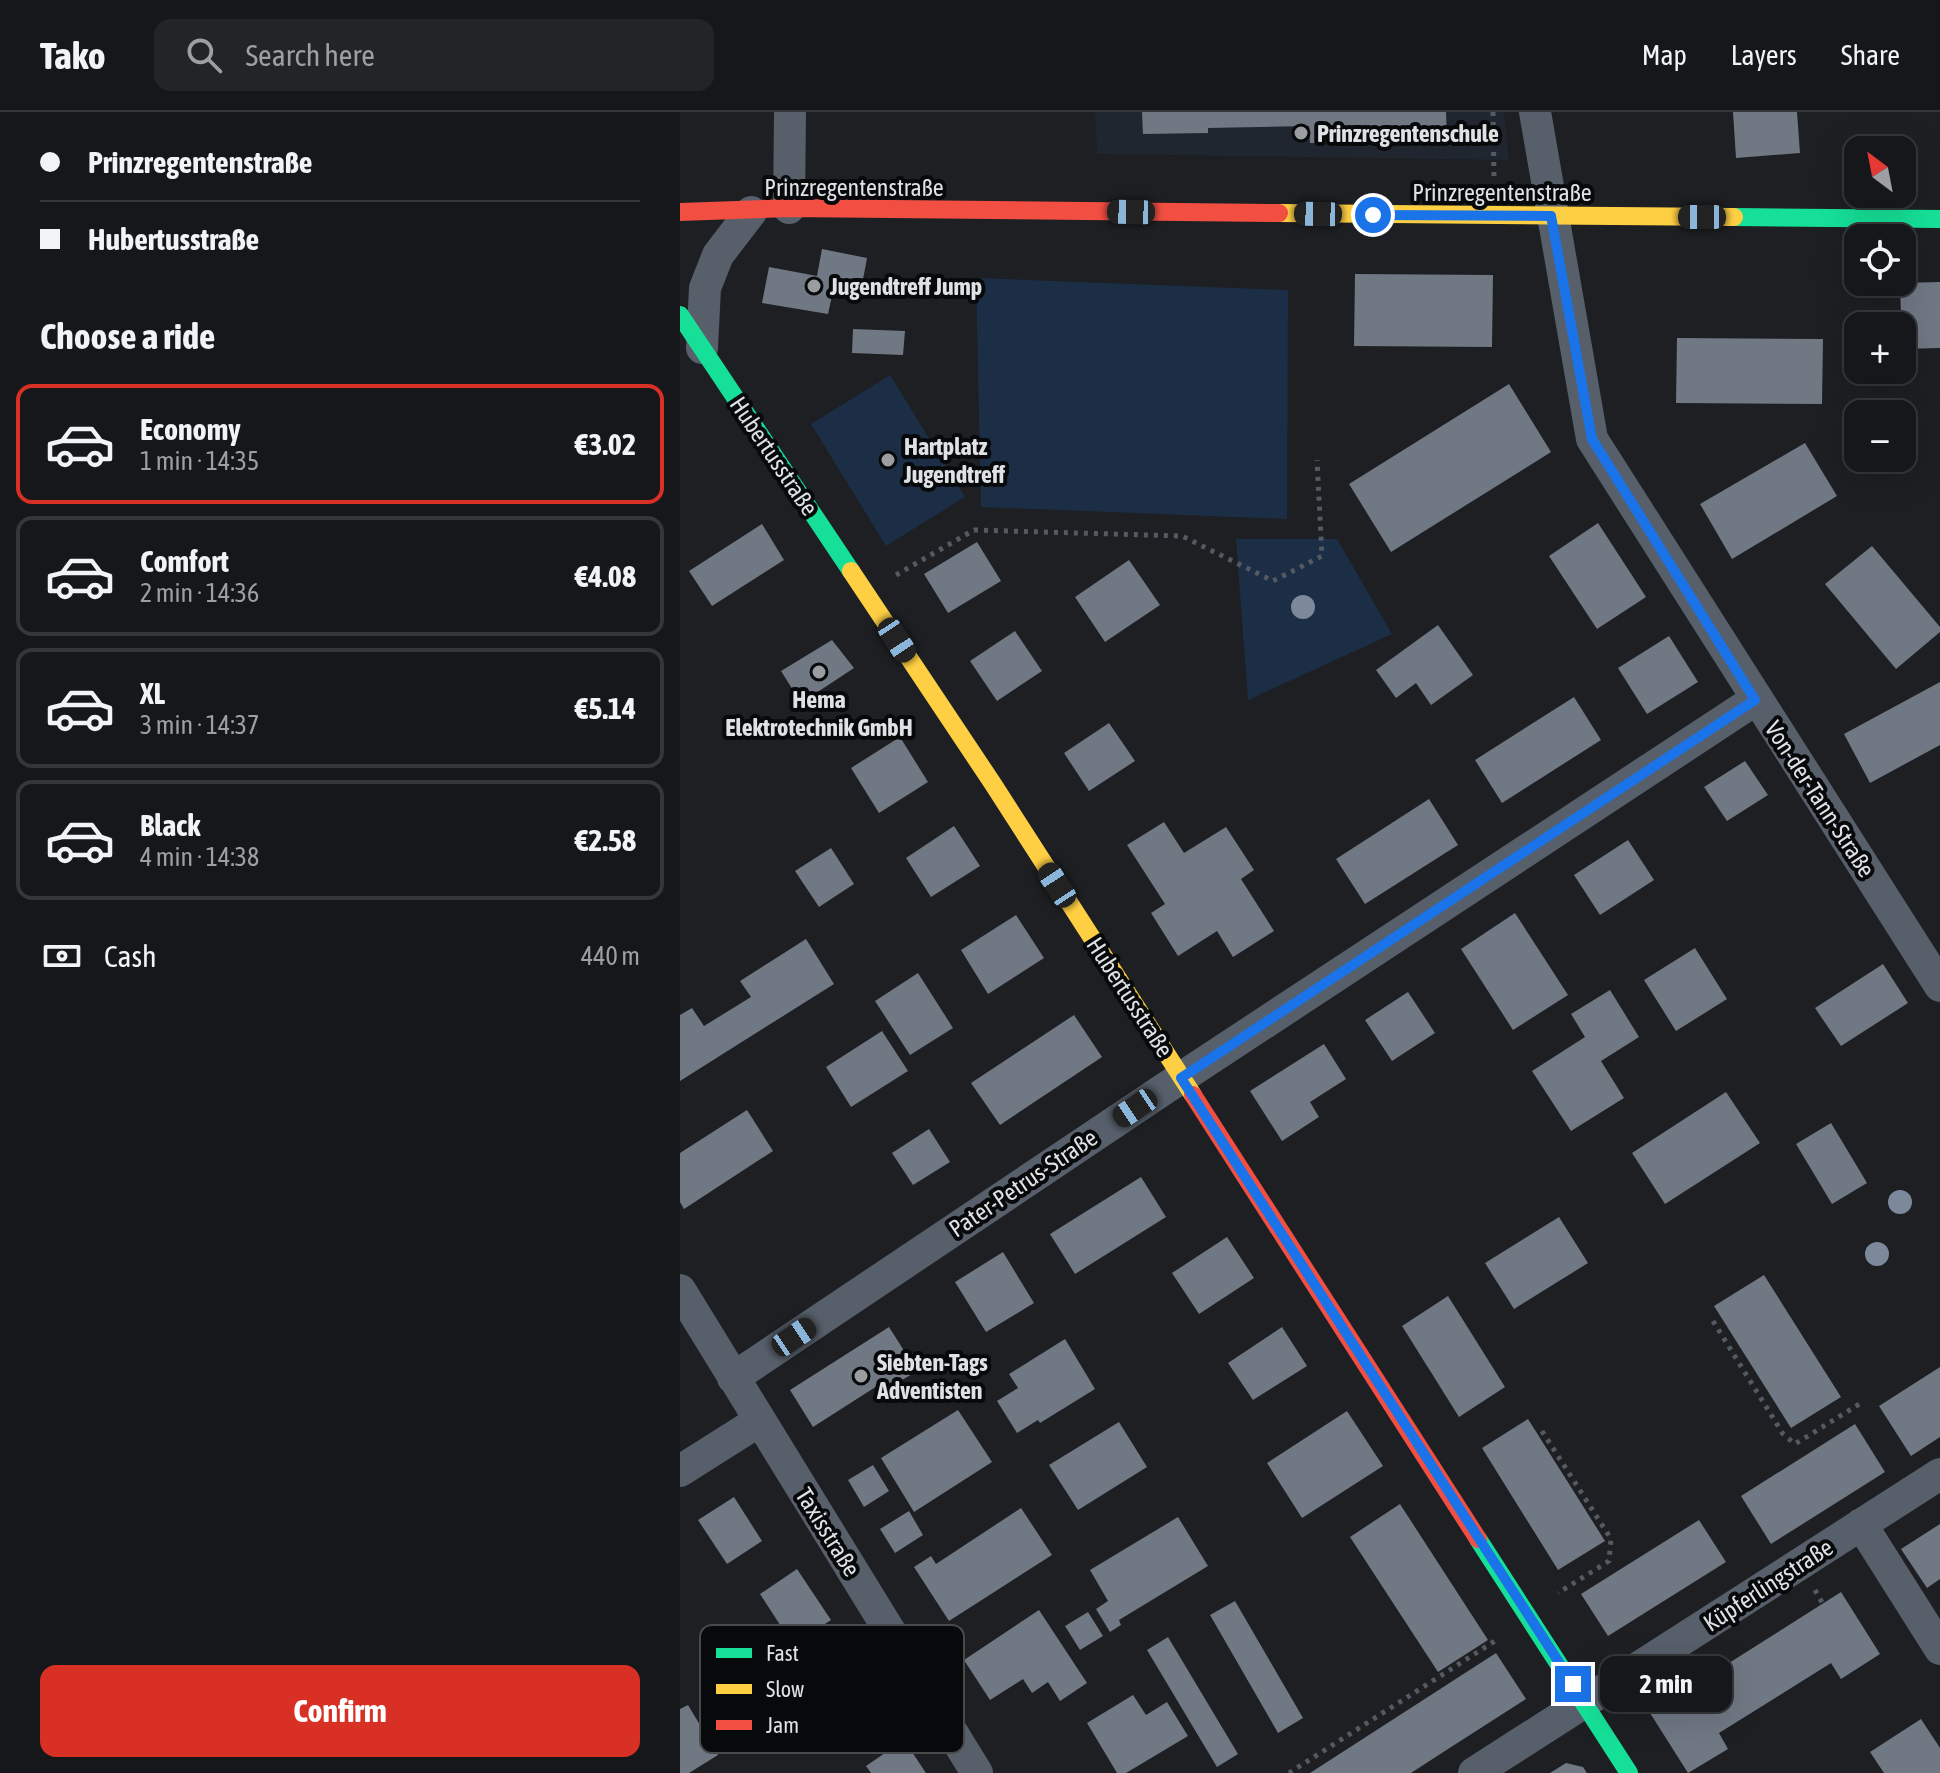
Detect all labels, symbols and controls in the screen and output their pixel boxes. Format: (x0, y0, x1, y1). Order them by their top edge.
search box (154, 19, 714, 91)
icon: search (182, 33, 226, 77)
text: Tako (40, 34, 106, 77)
text: Search here (246, 38, 375, 72)
text: Map (1642, 39, 1687, 71)
text: Layers (1731, 39, 1797, 71)
text: Share (1841, 39, 1900, 71)
place label: Prinzregentenschule (1317, 120, 1499, 147)
marker: Prinzregentenschule (1292, 124, 1310, 142)
north arrow (1844, 136, 1916, 208)
map controls (1844, 136, 1916, 472)
text: Prinzregentenstraße (88, 145, 312, 179)
street label: Prinzregentenstraße (764, 174, 944, 201)
street label: Prinzregentenstraße (1412, 179, 1592, 206)
route start (1355, 197, 1391, 233)
car (1107, 200, 1155, 224)
car (1294, 202, 1342, 226)
car (1678, 205, 1726, 229)
text: Hubertusstraße (88, 222, 259, 256)
button: locate (1844, 224, 1916, 296)
place label: Jugendtreff Jump (829, 273, 982, 300)
marker: Jugendtreff Jump (805, 277, 823, 295)
button: + (1844, 312, 1916, 384)
text: Choose a ride (40, 315, 215, 357)
street label: Hubertusstraße (725, 392, 823, 520)
button: − (1844, 400, 1916, 472)
icon: car (44, 408, 116, 480)
text: Economy (140, 412, 241, 446)
text: €3.02 (575, 427, 636, 461)
place label: Hartplatz Jugendtreff (903, 433, 1006, 488)
text: 1 min · 14:35 (140, 446, 259, 476)
marker: Hartplatz Jugendtreff (879, 451, 897, 469)
icon: car (44, 540, 116, 612)
text: Comfort (140, 544, 229, 578)
text: €4.08 (575, 559, 636, 593)
text: 2 min · 14:36 (140, 578, 259, 608)
car (874, 613, 920, 667)
marker: Hema Elektrotechnik GmbH (810, 663, 828, 681)
icon: car (44, 672, 116, 744)
text: XL (140, 676, 165, 710)
place label: Hema Elektrotechnik GmbH (725, 686, 913, 741)
text: €5.14 (575, 691, 636, 725)
text: 3 min · 14:37 (140, 710, 259, 740)
street label: Von-der-Tann-Straße (1760, 716, 1880, 882)
icon: car (44, 804, 116, 876)
text: Black (140, 808, 200, 842)
text: €2.58 (575, 823, 636, 857)
text: 4 min · 14:38 (140, 842, 259, 872)
car (1034, 858, 1080, 912)
street label: Hubertusstraße (1081, 932, 1179, 1062)
icon: cash (40, 934, 84, 978)
text: Cash (104, 939, 157, 973)
text: 440 m (581, 941, 640, 971)
car (1108, 1085, 1162, 1131)
street label: Pater-Petrus-Straße (944, 1124, 1102, 1242)
car (767, 1314, 821, 1360)
place label: Siebten-Tags Adventisten (876, 1349, 988, 1404)
marker: Siebten-Tags Adventisten (852, 1367, 870, 1385)
street label: Taxisstraße (790, 1483, 866, 1581)
street label: Küpferlingstraße (1698, 1533, 1838, 1637)
legend (700, 1625, 964, 1753)
text: Fast (766, 1640, 799, 1666)
callout: 2 min (1601, 1656, 1733, 1712)
button: Confirm (40, 1665, 640, 1757)
route end (1555, 1666, 1591, 1702)
text: 2 min (1639, 1669, 1693, 1699)
text: Slow (766, 1676, 804, 1702)
text: Jam (766, 1712, 799, 1738)

